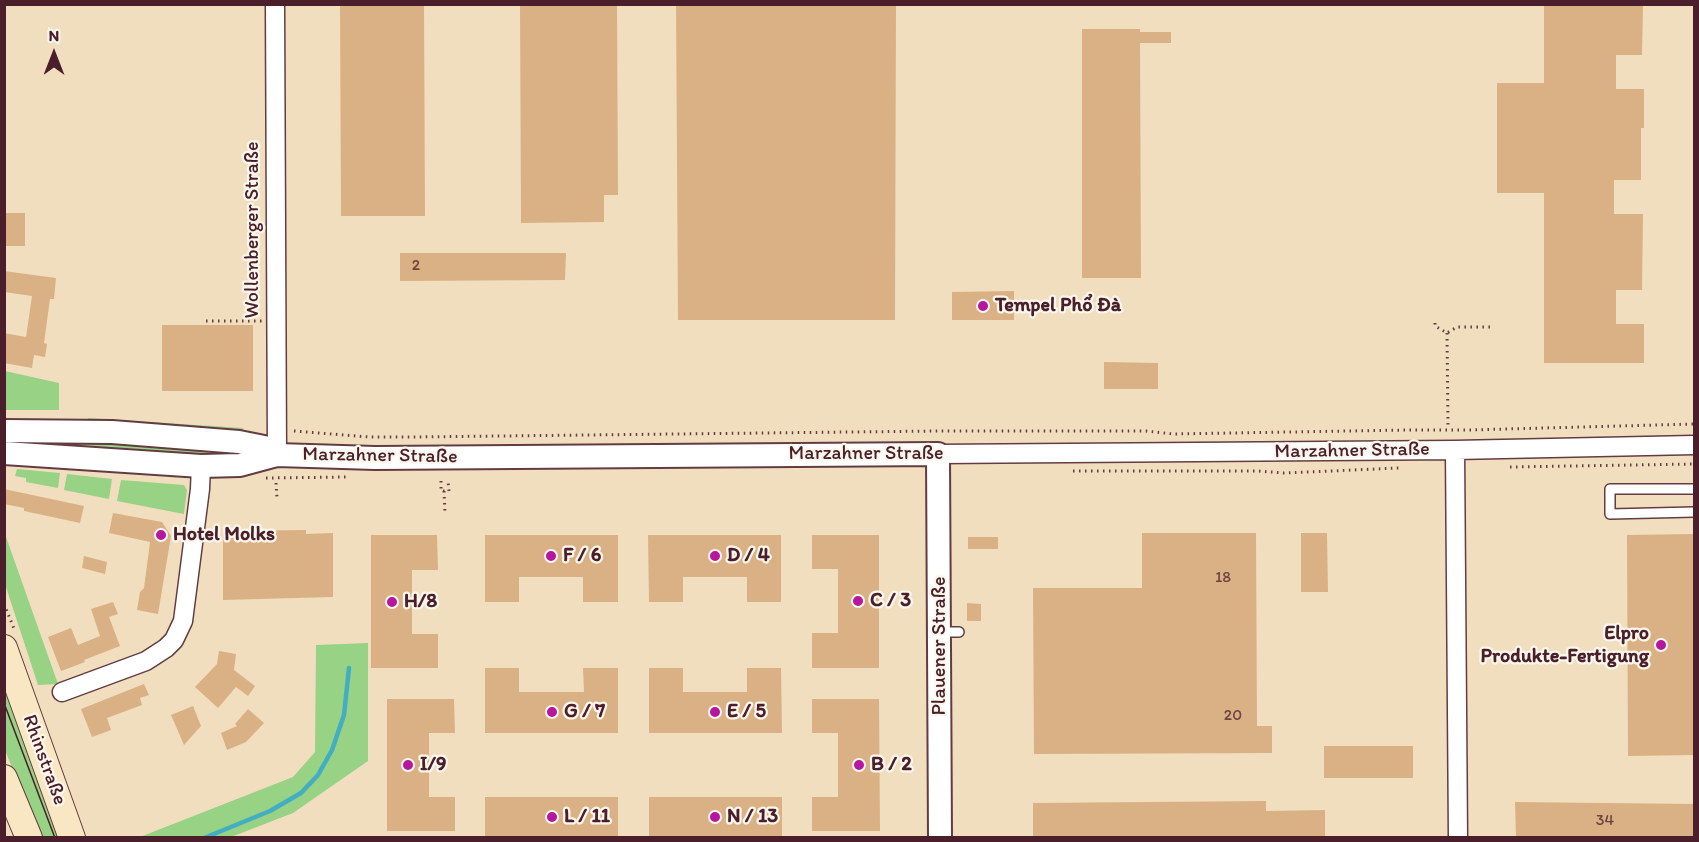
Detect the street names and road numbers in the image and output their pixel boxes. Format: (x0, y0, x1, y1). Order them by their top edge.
street label: Wollenberger Straße (241, 141, 265, 319)
street label: Marzahner Straße (1274, 438, 1430, 464)
street label: Marzahner Straße (788, 442, 944, 466)
street label: Marzahner Straße (302, 443, 458, 469)
street label: Plauener Straße (928, 576, 952, 716)
street label: Rhinstraße (17, 712, 71, 808)

